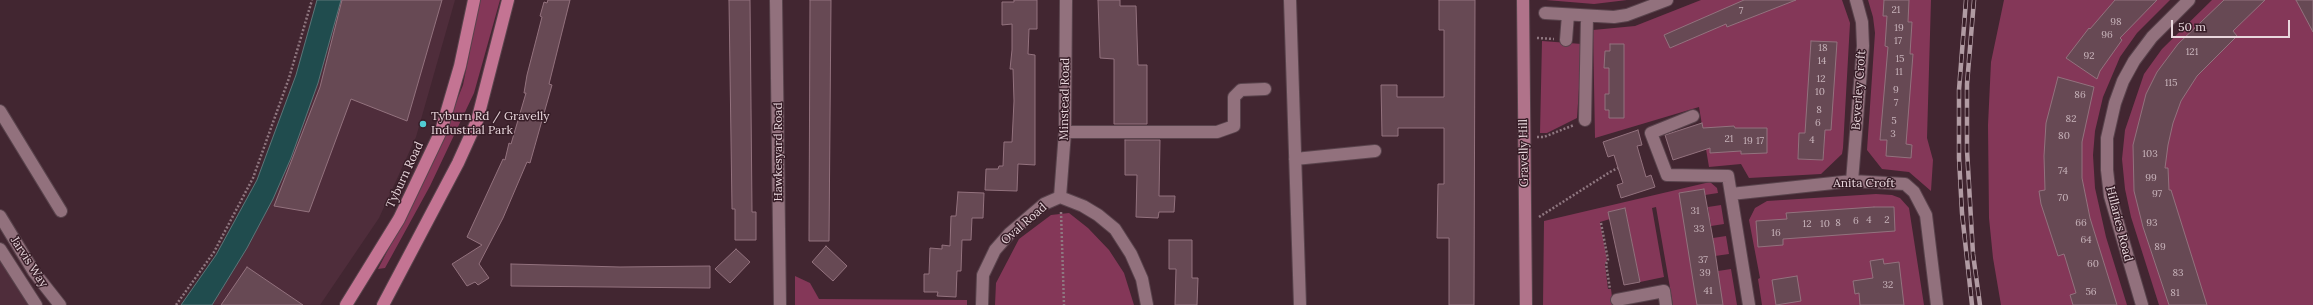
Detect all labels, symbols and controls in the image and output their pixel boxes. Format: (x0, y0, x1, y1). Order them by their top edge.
house number: 21 (1891, 4, 1901, 16)
house number: 7 (1739, 5, 1743, 17)
scale bar (2173, 12, 2292, 38)
house number: 98 (2110, 16, 2122, 28)
text: 50 m (2178, 19, 2206, 34)
house number: 19 (1894, 22, 1904, 34)
house number: 96 (2101, 29, 2113, 41)
house number: 17 (1894, 35, 1902, 47)
house number: 18 (1818, 42, 1828, 54)
house number: 121 (2186, 46, 2198, 58)
street label: Beverley Croft (1849, 50, 1869, 130)
house number: 92 (2083, 50, 2095, 62)
house number: 15 (1895, 53, 1905, 65)
house number: 14 (1817, 55, 1827, 67)
street label: Minstead Road (1057, 58, 1073, 140)
house number: 11 (1895, 66, 1903, 78)
house number: 12 (1816, 73, 1826, 85)
house number: 115 (2165, 77, 2177, 89)
house number: 9 (1893, 84, 1899, 96)
house number: 10 (1815, 86, 1825, 98)
house number: 86 (2074, 89, 2086, 101)
house number: 7 (1894, 97, 1898, 109)
street label: Hawkesyard Road (772, 102, 786, 202)
house number: 8 (1816, 104, 1822, 116)
place label: Tyburn Rd / Gravelly Industrial Park (431, 110, 550, 138)
house number: 82 (2066, 113, 2076, 125)
house number: 5 (1891, 115, 1897, 127)
house number: 6 (1815, 117, 1821, 129)
marker: Tyburn Rd / Gravelly Industrial Park (418, 119, 428, 129)
street label: Gravelly Hill (1516, 119, 1532, 187)
house number: 3 (1890, 128, 1896, 140)
house number: 80 (2058, 130, 2070, 142)
house number: 21 (1724, 133, 1734, 145)
house number: 4 (1809, 134, 1815, 146)
house number: 19 (1743, 135, 1753, 147)
house number: 17 (1756, 135, 1764, 147)
street label: Tyburn Road (383, 140, 427, 210)
house number: 103 (2142, 148, 2158, 160)
house number: 74 (2058, 165, 2068, 177)
house number: 99 (2145, 172, 2157, 184)
street label: Anita Croft (1833, 177, 1895, 191)
street label: Hillaries Road (2103, 185, 2135, 263)
house number: 97 (2152, 188, 2162, 200)
house number: 70 (2058, 192, 2068, 204)
street label: Oval Road (998, 200, 1050, 248)
house number: 31 (1690, 205, 1700, 217)
house number: 4 (1866, 214, 1872, 226)
house number: 2 (1884, 214, 1890, 226)
house number: 6 (1853, 215, 1859, 227)
house number: 8 (1835, 217, 1841, 229)
house number: 66 (2075, 217, 2087, 229)
house number: 93 (2146, 217, 2158, 229)
house number: 12 (1802, 218, 1812, 230)
house number: 10 (1820, 218, 1830, 230)
house number: 33 (1693, 223, 1705, 235)
house number: 16 (1771, 227, 1781, 239)
street label: Jarvis Way (7, 234, 51, 290)
house number: 64 (2080, 234, 2092, 246)
house number: 89 (2154, 241, 2166, 253)
house number: 37 (1698, 254, 1708, 266)
house number: 60 (2087, 258, 2099, 270)
house number: 39 (1699, 267, 1711, 279)
house number: 83 (2172, 267, 2184, 279)
house number: 32 (1883, 279, 1893, 291)
house number: 41 (1703, 285, 1713, 297)
house number: 56 (2085, 286, 2097, 298)
house number: 81 (2170, 287, 2180, 299)

